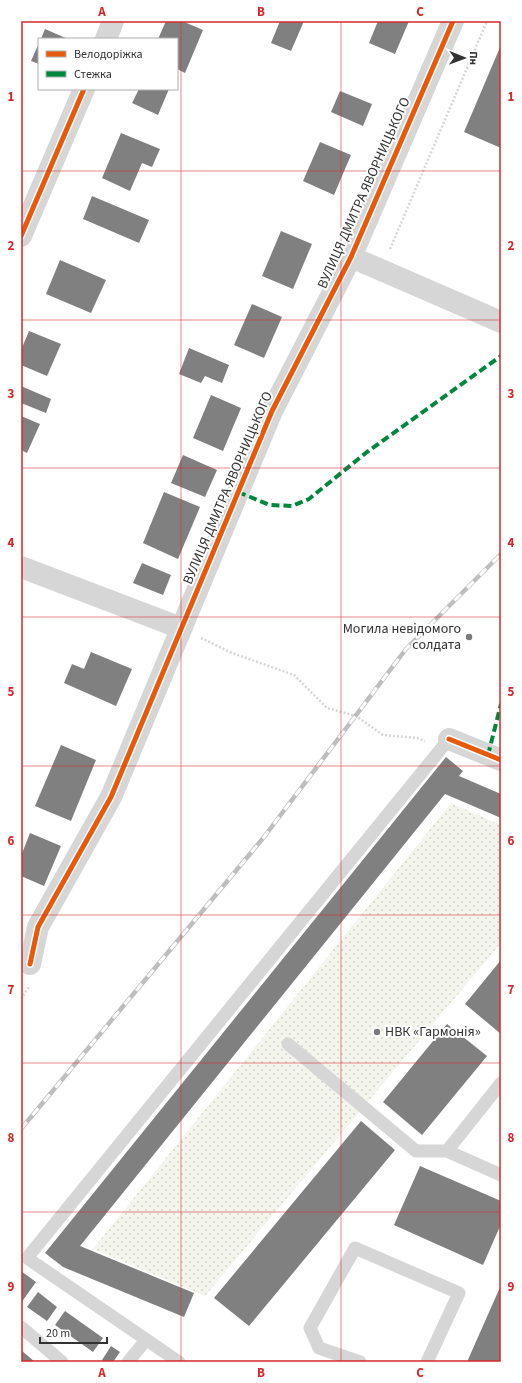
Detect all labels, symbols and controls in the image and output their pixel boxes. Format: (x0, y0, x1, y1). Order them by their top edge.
text: A (97, 3, 106, 21)
text: B (257, 3, 265, 21)
text: C (416, 3, 424, 21)
legend (38, 38, 178, 90)
north arrow (444, 38, 484, 78)
text: Велодоріжка (74, 46, 143, 63)
text: Пн (466, 51, 481, 65)
text: Стежка (74, 66, 112, 83)
text: 1 (8, 88, 15, 106)
text: 1 (508, 88, 515, 106)
street label: ВУЛИЦЯ ДМИТРА ЯВОРНИЦЬКОГО (313, 94, 415, 292)
text: 2 (8, 237, 15, 255)
text: 2 (508, 237, 515, 255)
text: 3 (8, 385, 15, 403)
text: 3 (508, 385, 515, 403)
street label: ВУЛИЦЯ ДМИТРА ЯВОРНИЦЬКОГО (178, 388, 278, 588)
text: 4 (8, 534, 15, 552)
text: 4 (508, 534, 515, 552)
place label: Могила невідомого солдата (343, 619, 461, 655)
marker: Могила невідомого солдата (464, 632, 474, 642)
text: 5 (8, 683, 15, 701)
text: 5 (508, 683, 515, 701)
text: 6 (8, 832, 15, 850)
text: 6 (508, 832, 515, 850)
text: 7 (8, 981, 15, 999)
text: 7 (508, 981, 515, 999)
place label: НВК «Гармонія» (385, 1022, 481, 1042)
marker: НВК «Гармонія» (372, 1027, 382, 1037)
text: 8 (8, 1129, 15, 1147)
text: 8 (508, 1129, 515, 1147)
text: 9 (8, 1278, 15, 1296)
text: 9 (508, 1278, 515, 1296)
scale bar (40, 1319, 107, 1345)
text: 20 m (46, 1325, 70, 1342)
text: A (97, 1364, 106, 1382)
text: B (257, 1364, 265, 1382)
text: C (416, 1364, 424, 1382)

